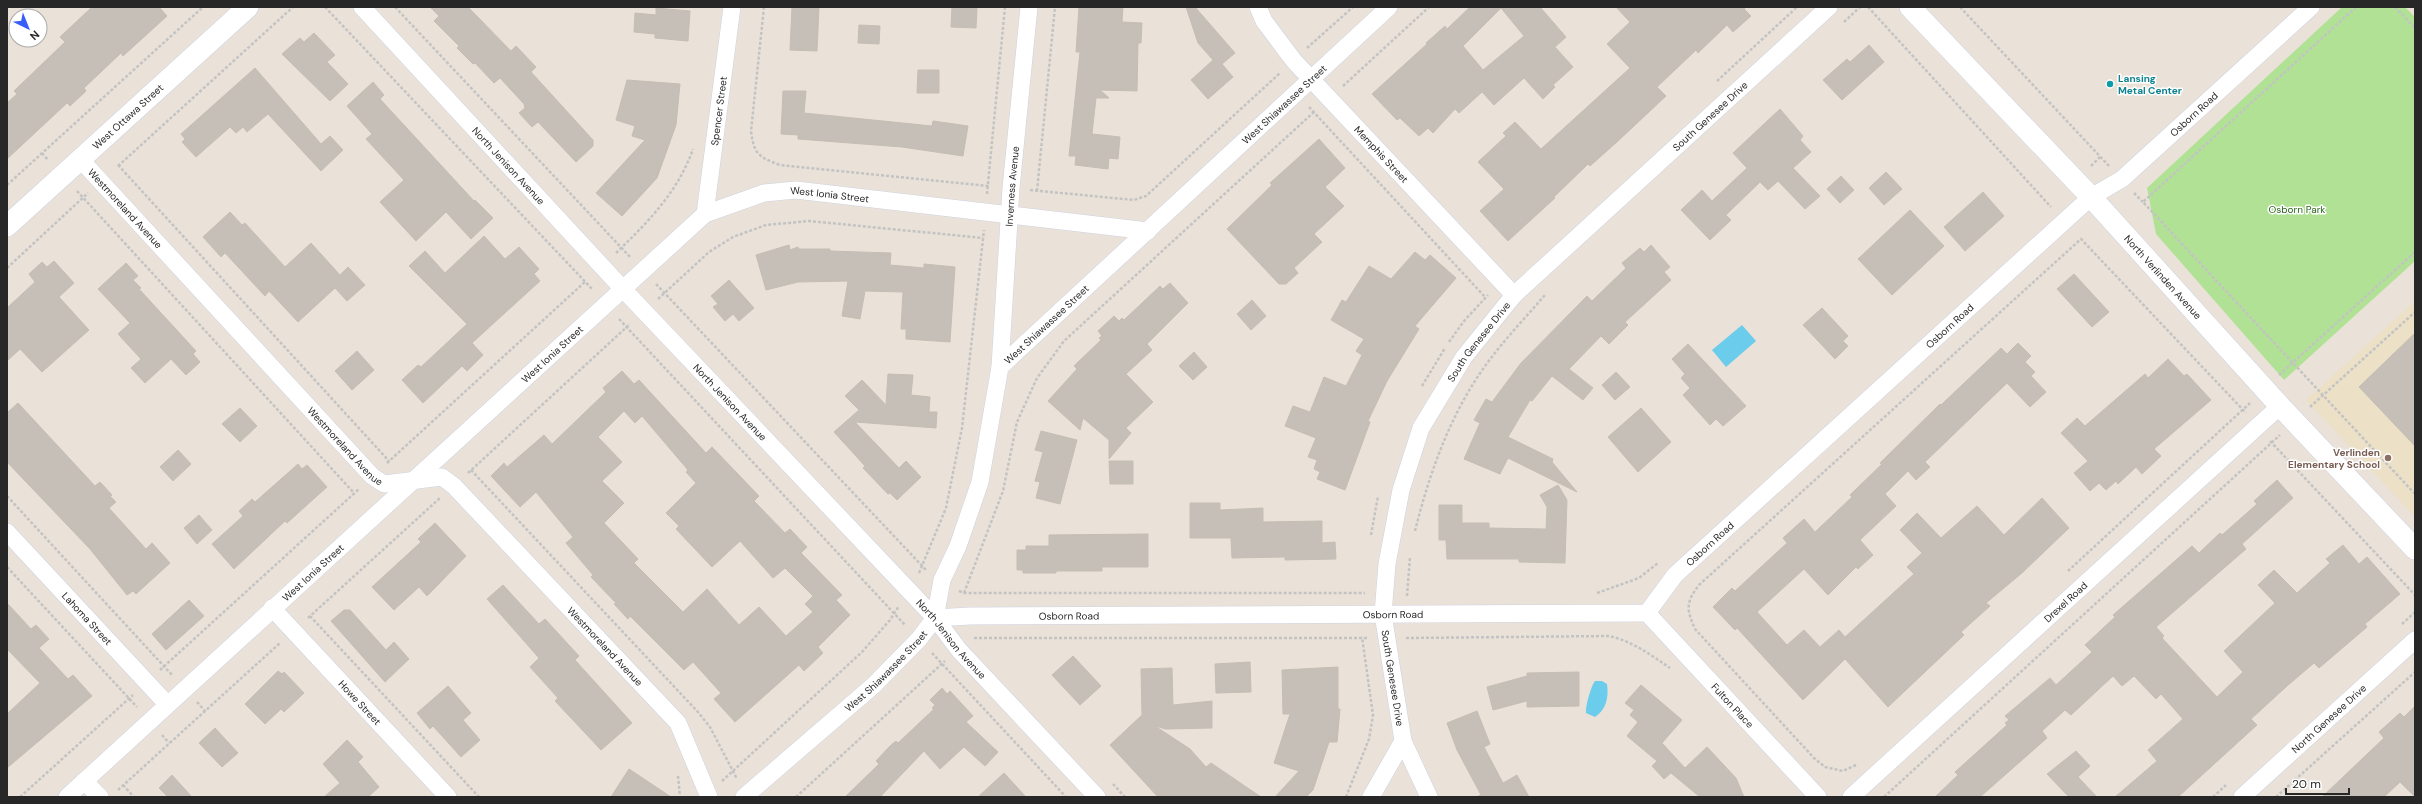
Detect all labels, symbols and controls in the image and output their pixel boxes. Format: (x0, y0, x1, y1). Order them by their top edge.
north arrow (8, 8, 48, 48)
text: N (27, 27, 43, 43)
street label: West Shiawassee Street (1239, 62, 1330, 147)
place label: Lansing Metal Center (2118, 72, 2182, 97)
street label: Spencer Street (708, 75, 730, 146)
street label: South Genesee Drive (1670, 78, 1751, 154)
marker: Lansing Metal Center (2105, 79, 2115, 89)
street label: West Ottawa Street (90, 81, 166, 152)
street label: Osborn Road (2167, 89, 2221, 139)
street label: Memphis Street (1351, 123, 1411, 186)
street label: North Jenison Avenue (469, 124, 548, 208)
street label: Inverness Avenue (1003, 145, 1022, 227)
street label: Westmoreland Avenue (85, 166, 165, 252)
street label: West Ionia Street (790, 184, 870, 205)
park label: Osborn Park (2269, 203, 2325, 216)
street label: North Verlinden Avenue (2121, 232, 2204, 322)
street label: West Shiawassee Street (1001, 282, 1092, 367)
street label: South Genesee Drive (1445, 299, 1513, 384)
street label: Osborn Road (1923, 301, 1976, 351)
street label: West Ionia Street (519, 323, 586, 386)
street label: North Jenison Avenue (690, 361, 770, 444)
street label: Westmoreland Avenue (305, 404, 386, 489)
place label: Verlinden Elementary School (2288, 446, 2380, 471)
marker: Verlinden Elementary School (2383, 453, 2393, 463)
street label: Osborn Road (1683, 519, 1737, 569)
street label: West Ionia Street (280, 541, 347, 604)
street label: Drexel Road (2041, 579, 2090, 625)
street label: Lahoma Street (59, 589, 115, 648)
street label: North Jenison Avenue (913, 596, 989, 682)
street label: Westmoreland Avenue (564, 604, 646, 689)
street label: Osborn Road (1363, 608, 1423, 621)
street label: Osborn Road (1039, 609, 1099, 623)
street label: West Shiawassee Street (842, 628, 930, 715)
street label: South Genesee Drive (1378, 629, 1407, 727)
street label: Howe Street (335, 678, 384, 728)
street label: Fulton Place (1708, 681, 1757, 731)
street label: North Genesee Drive (2289, 681, 2369, 756)
scale bar (2286, 770, 2349, 796)
text: 20 m (2292, 776, 2321, 792)

